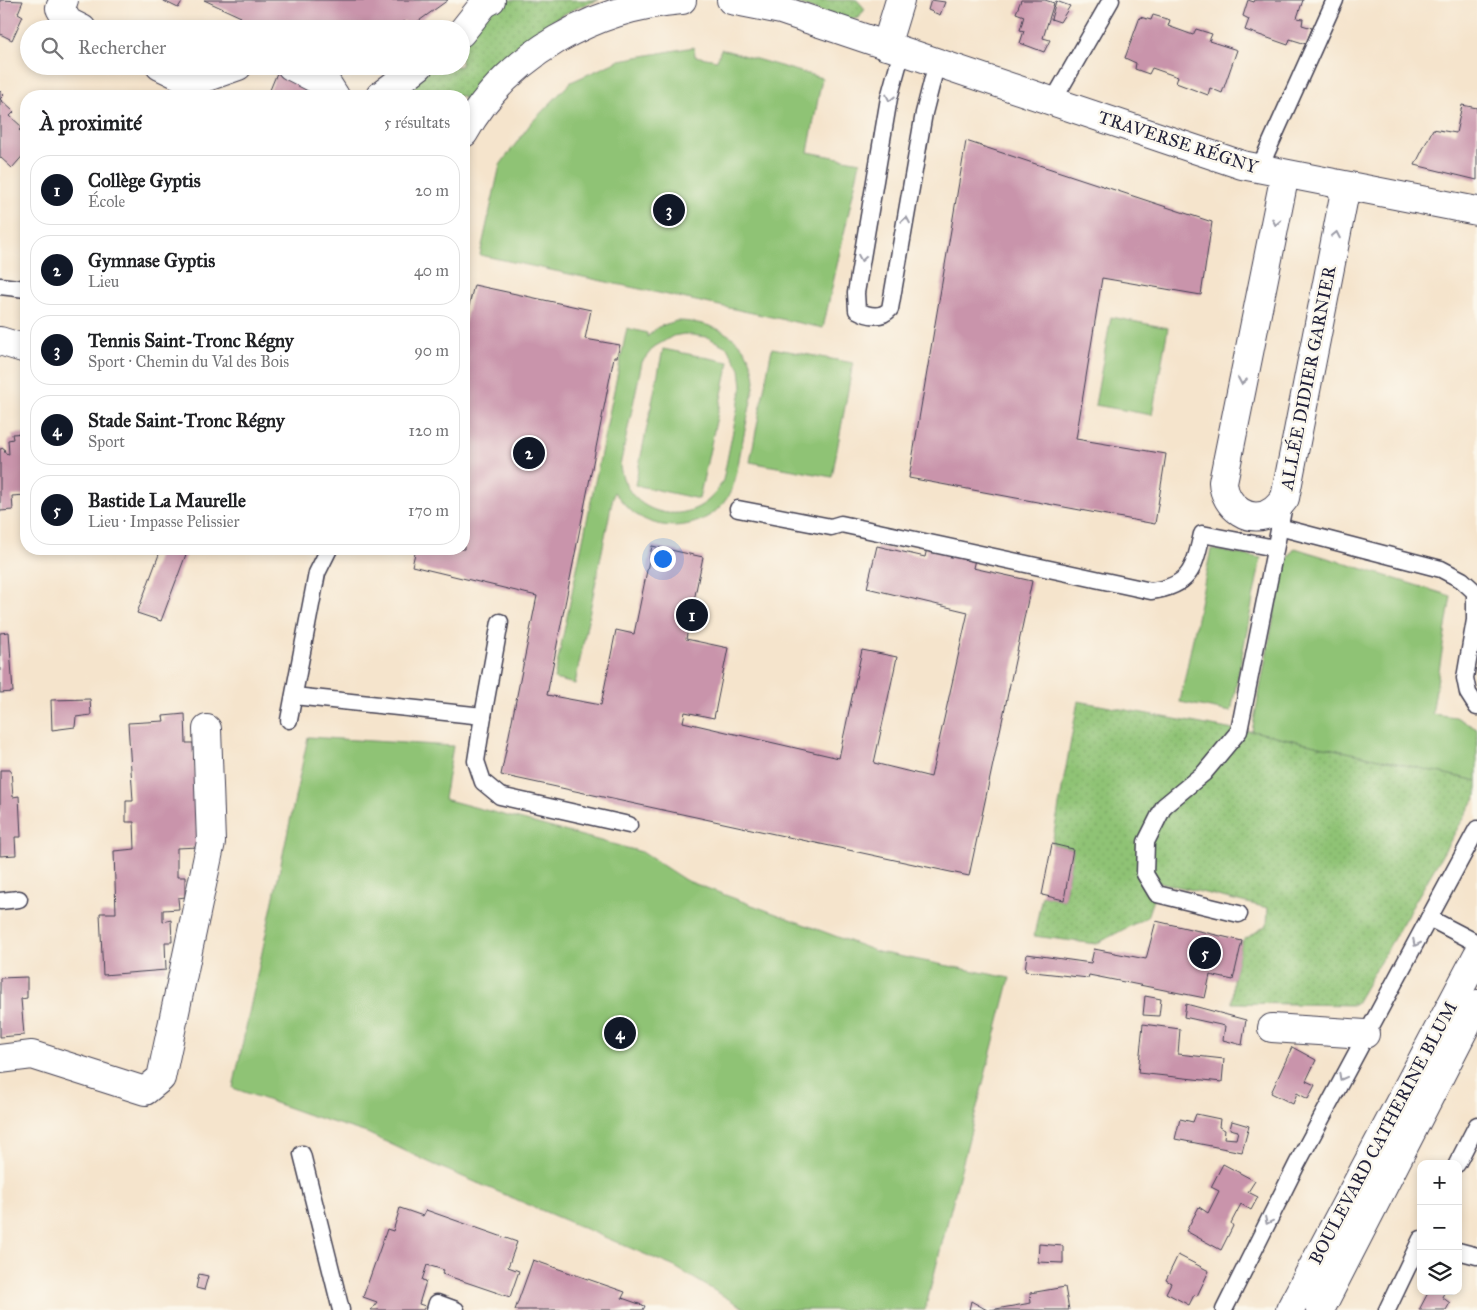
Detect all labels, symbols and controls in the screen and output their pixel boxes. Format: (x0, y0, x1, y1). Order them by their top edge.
search box (20, 20, 470, 75)
icon: search (38, 34, 66, 62)
text: Rechercher (78, 36, 166, 59)
one-way arrow (885, 94, 895, 103)
street label: TRAVERSE RÉGNY (1095, 104, 1262, 178)
text: À proximité (40, 110, 142, 136)
text: 5 résultats (384, 113, 450, 132)
text: Collège Gyptis (88, 169, 201, 192)
text: 1 (54, 181, 60, 200)
text: 20 m (415, 181, 449, 200)
pin: 3 (653, 191, 685, 229)
text: École (88, 192, 125, 211)
one-way arrow (901, 215, 911, 224)
one-way arrow (1271, 218, 1281, 226)
one-way arrow (1330, 230, 1341, 239)
text: Gymnase Gyptis (88, 249, 215, 272)
one-way arrow (857, 254, 867, 263)
text: 2 (53, 261, 61, 280)
text: 40 m (414, 261, 449, 280)
street label: ALLÉE DIDIER GARNIER (1273, 262, 1341, 493)
text: Lieu (88, 272, 119, 291)
text: Tennis Saint-Tronc Régny (88, 329, 294, 352)
text: 3 (54, 341, 60, 360)
text: 90 m (414, 341, 449, 360)
text: Sport · Chemin du Val des Bois (88, 352, 289, 371)
one-way arrow (1238, 377, 1248, 386)
text: Stade Saint-Tronc Régny (88, 409, 285, 432)
text: 4 (53, 421, 61, 440)
text: 120 m (409, 421, 449, 440)
text: Sport (88, 432, 125, 451)
pin: 2 (513, 434, 545, 472)
text: Bastide La Maurelle (88, 489, 246, 512)
text: 5 (53, 501, 61, 520)
text: 170 m (408, 501, 449, 520)
text: Lieu · Impasse Pelissier (88, 512, 239, 531)
your location (650, 546, 676, 572)
pin: 1 (676, 596, 708, 634)
pin: 5 (1189, 934, 1221, 972)
one-way arrow (1412, 938, 1422, 947)
street label: BOULEVARD CATHERINE BLUM (1304, 998, 1462, 1268)
pin: 4 (604, 1014, 636, 1052)
one-way arrow (1338, 1071, 1348, 1080)
map controls (1417, 1160, 1462, 1295)
button: + (1417, 1160, 1462, 1205)
button: − (1417, 1205, 1462, 1250)
one-way arrow (1264, 1216, 1274, 1225)
button: layers (1417, 1250, 1462, 1295)

